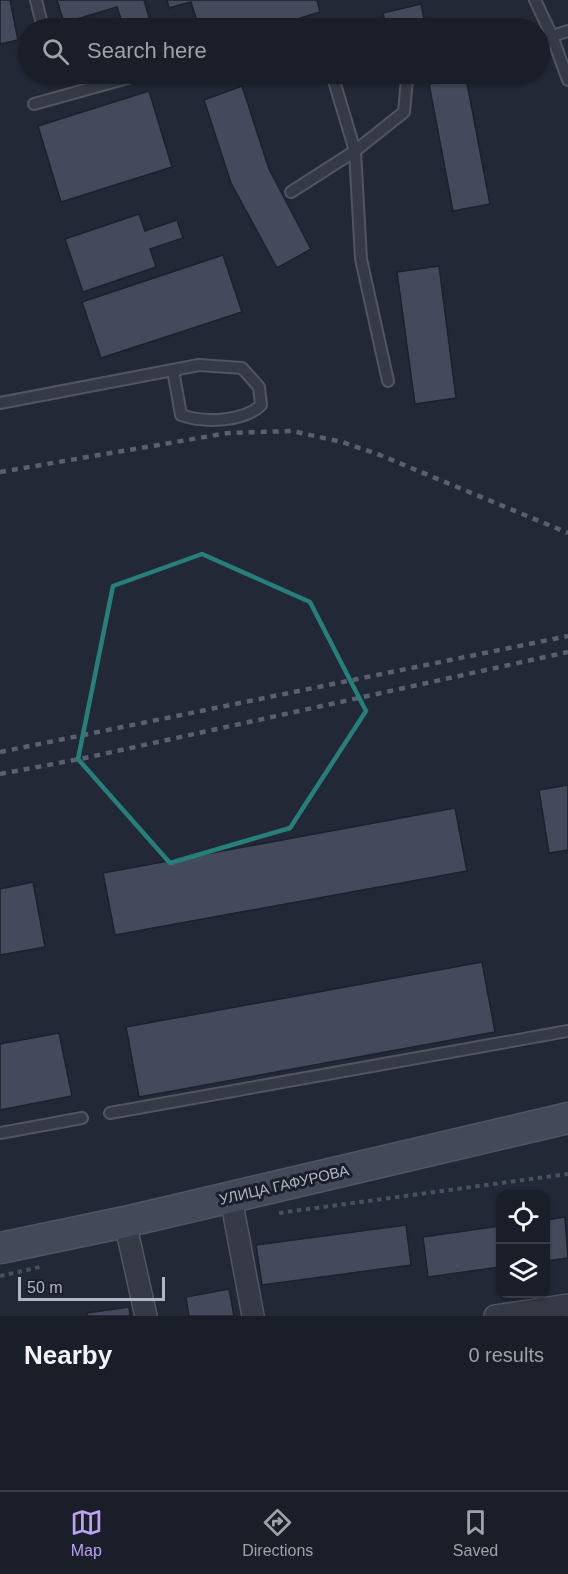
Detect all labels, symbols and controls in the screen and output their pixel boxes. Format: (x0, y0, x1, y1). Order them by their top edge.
search box (18, 18, 550, 84)
icon: search (39, 35, 72, 68)
text: Search here (87, 38, 207, 63)
street label: УЛИЦА ГАФУРОВА (217, 1161, 350, 1208)
map controls (496, 1190, 550, 1298)
button: locate (496, 1190, 550, 1244)
button: layers (496, 1244, 550, 1298)
scale bar (18, 1274, 165, 1302)
text: 50 m (27, 1279, 63, 1296)
text: Nearby (24, 1340, 112, 1370)
text: 0 results (468, 1344, 544, 1366)
tab: Map (70, 1506, 103, 1560)
tab: Directions (242, 1506, 313, 1560)
tab: Saved (453, 1506, 498, 1560)

